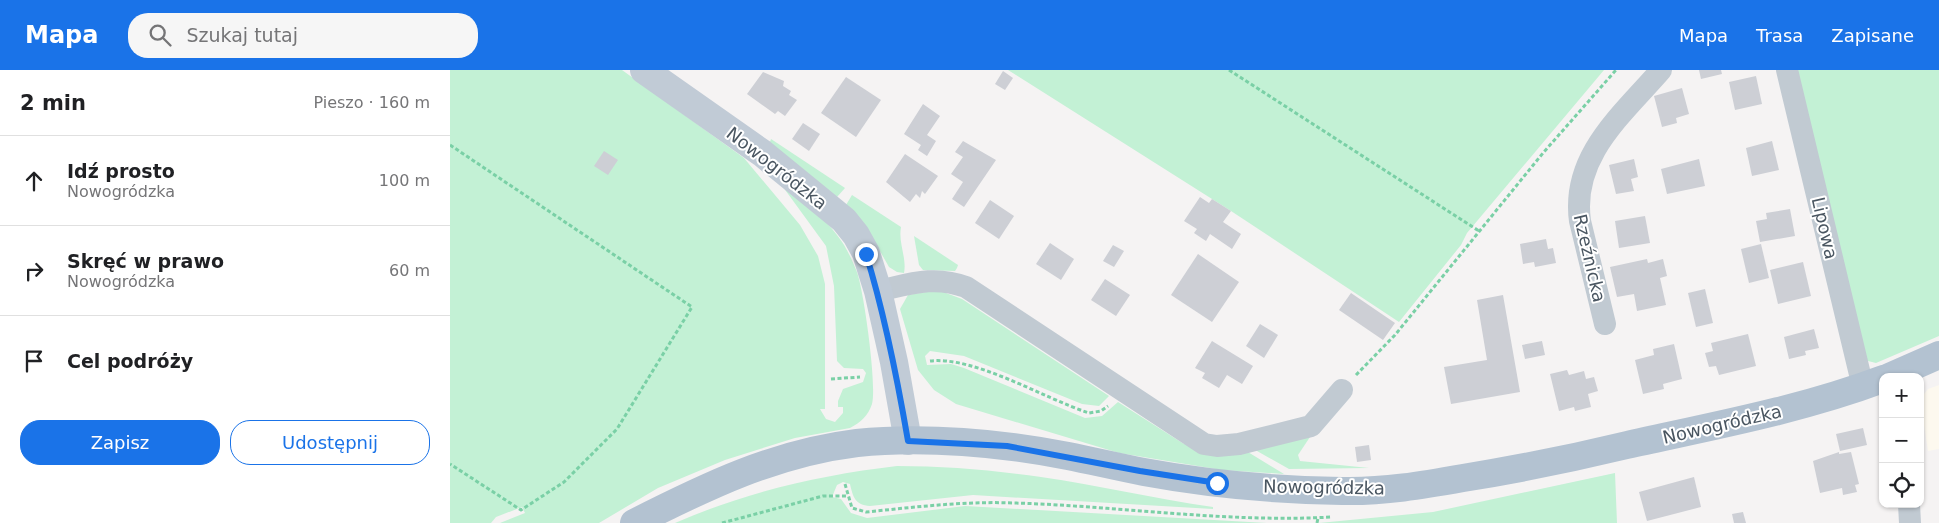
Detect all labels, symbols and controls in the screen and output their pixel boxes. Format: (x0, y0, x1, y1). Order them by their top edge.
search box (128, 13, 478, 58)
text: Mapa (25, 21, 98, 49)
icon: search (146, 21, 174, 49)
text: Szukaj tutaj (186, 24, 298, 46)
text: Mapa (1679, 25, 1728, 46)
text: Trasa (1756, 25, 1803, 46)
text: Zapisane (1831, 25, 1914, 46)
text: 2 min (20, 91, 86, 115)
text: Pieszo · 160 m (313, 93, 430, 112)
street label: Nowogródzka (723, 122, 831, 214)
text: Idź prosto (67, 160, 175, 182)
icon: ahead (20, 167, 48, 195)
text: 100 m (379, 171, 430, 190)
text: Nowogródzka (67, 182, 175, 201)
street label: Lipowa (1808, 195, 1842, 261)
street label: Rzeźnicka (1570, 212, 1610, 304)
route end (855, 243, 878, 266)
text: Skręć w prawo (67, 250, 224, 272)
icon: right (20, 257, 48, 285)
text: 60 m (389, 261, 430, 280)
text: Nowogródzka (67, 272, 175, 291)
icon: arrive (20, 347, 48, 375)
text: Cel podróży (67, 350, 193, 372)
map controls (1879, 373, 1924, 508)
button: + (1879, 373, 1924, 418)
street label: Nowogródzka (1660, 400, 1784, 448)
button: − (1879, 418, 1924, 463)
button: Zapisz (20, 420, 220, 465)
button: Udostępnij (230, 420, 430, 465)
button: locate (1879, 463, 1924, 508)
route start (1206, 472, 1229, 495)
street label: Nowogródzka (1263, 475, 1385, 499)

